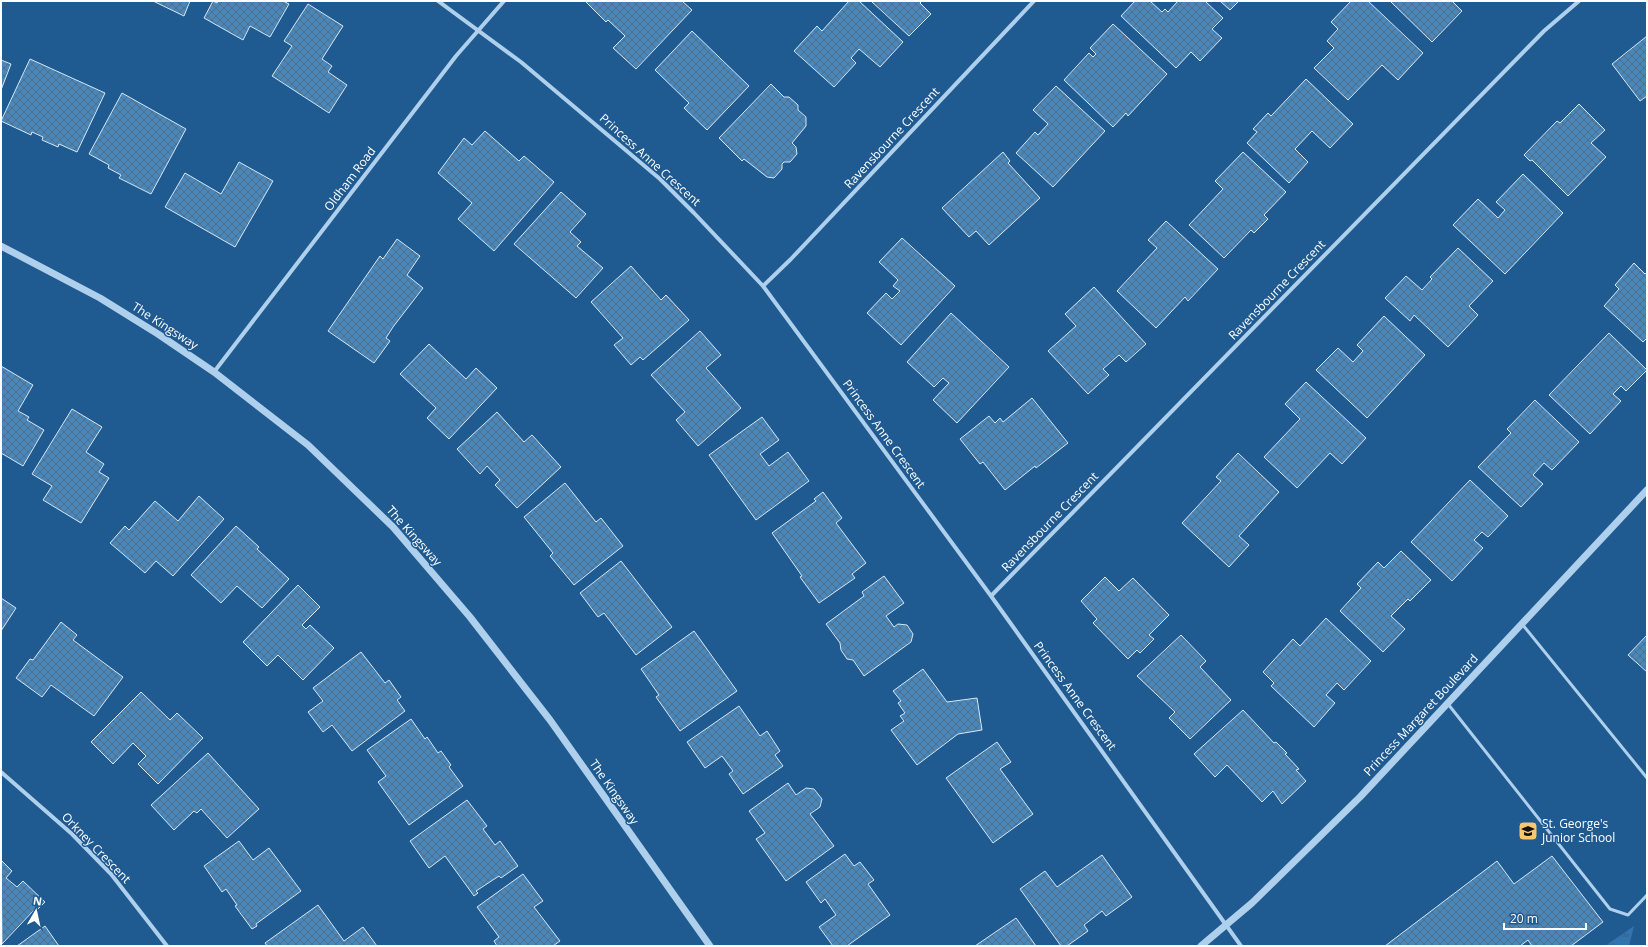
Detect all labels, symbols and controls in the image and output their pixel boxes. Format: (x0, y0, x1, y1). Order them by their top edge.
street label: Ravensbourne Crescent (840, 83, 943, 192)
street label: Princess Anne Crescent (596, 110, 705, 210)
street label: Oldham Road (320, 143, 379, 214)
street label: Ravensbourne Crescent (1224, 236, 1329, 343)
street label: The Kingsway (129, 298, 203, 354)
street label: Princess Anne Crescent (839, 376, 930, 492)
street label: Ravensbourne Crescent (997, 468, 1102, 575)
street label: The Kingsway (383, 502, 447, 570)
street label: Princess Anne Crescent (1030, 638, 1121, 754)
street label: Princess Margaret Boulevard (1359, 650, 1482, 779)
street label: The Kingsway (586, 756, 644, 828)
street label: Orkney Crescent (58, 808, 135, 887)
place label: St. George's Junior School (1541, 815, 1615, 846)
school or university icon: St. George's Junior School (1517, 820, 1539, 842)
north arrow (16, 891, 56, 931)
text: N (32, 893, 43, 909)
scale bar (1504, 905, 1586, 931)
text: 20 m (1510, 910, 1538, 927)

